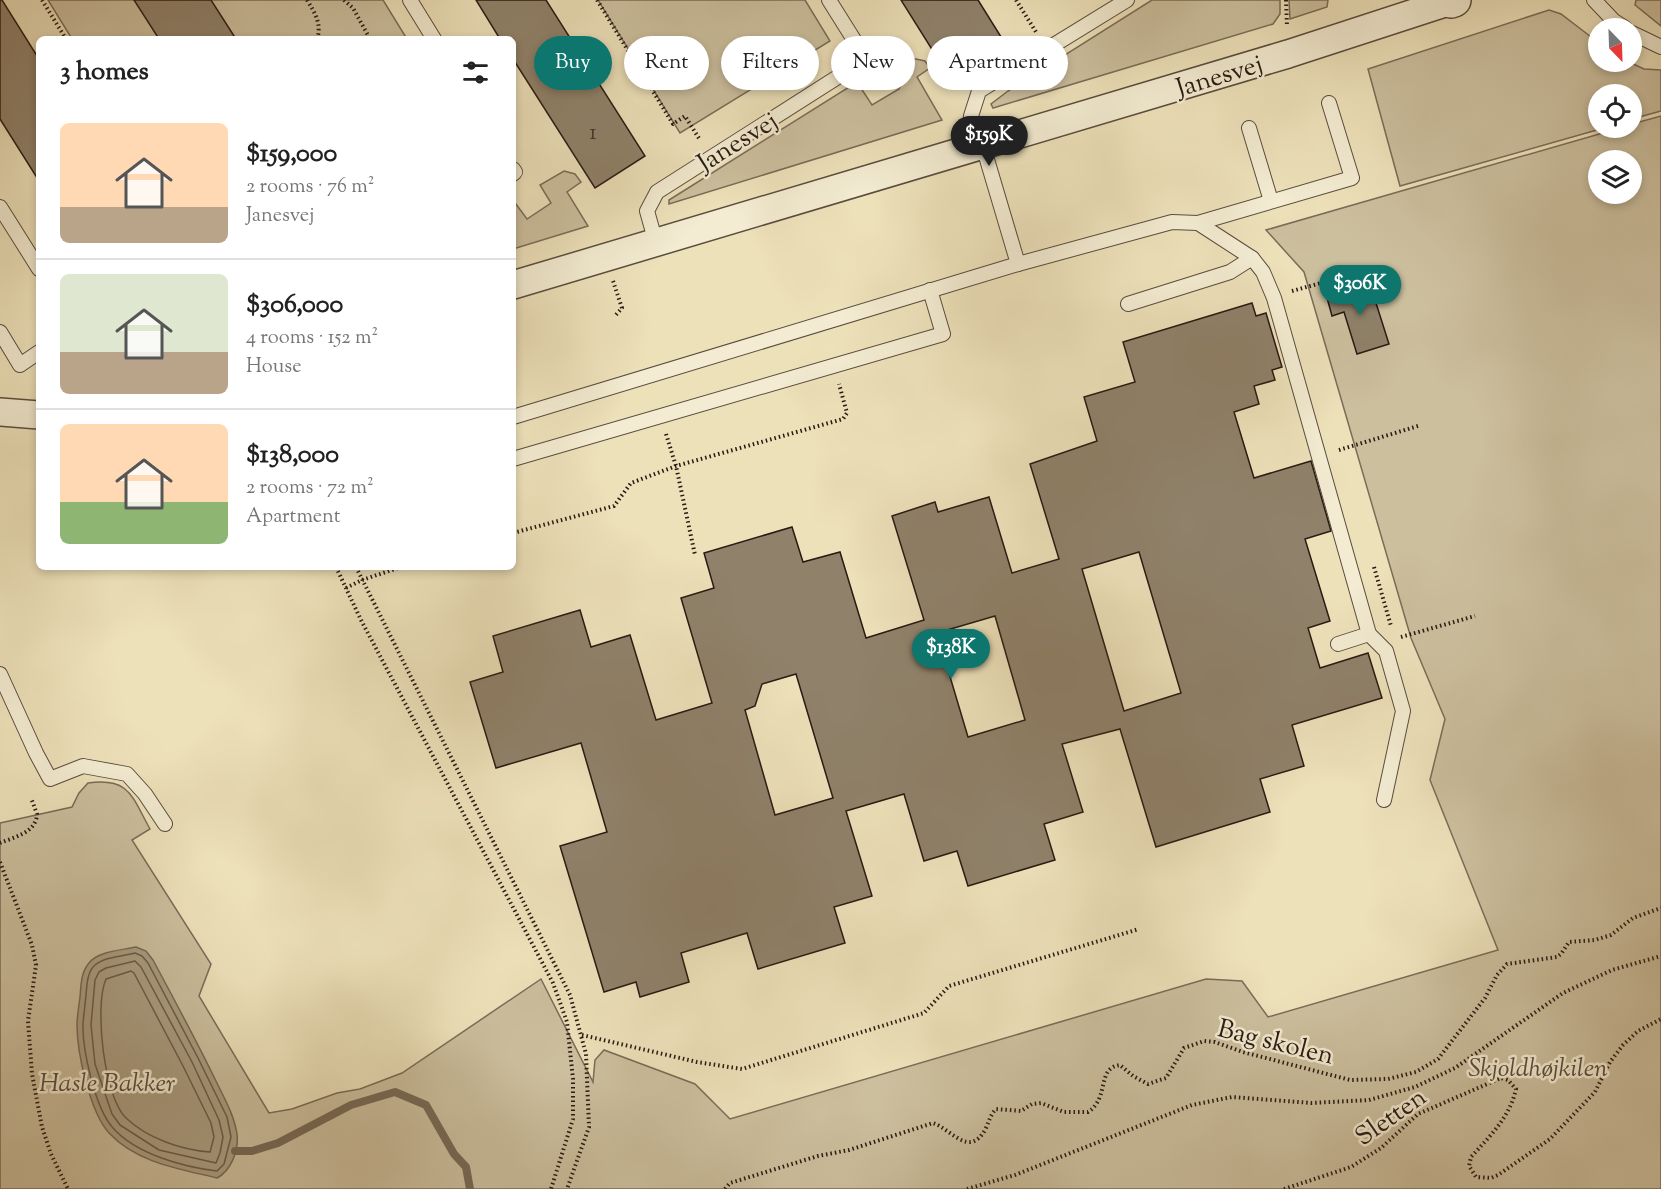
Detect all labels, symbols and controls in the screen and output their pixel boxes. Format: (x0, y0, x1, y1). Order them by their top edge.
north arrow (1588, 18, 1642, 72)
map controls (1588, 18, 1642, 204)
chip: Buy (534, 36, 612, 90)
chip: Rent (624, 36, 709, 90)
chip: Filters (721, 36, 819, 90)
chip: New (831, 36, 915, 90)
chip: Apartment (927, 36, 1068, 90)
street label: Janesvej (1170, 47, 1268, 109)
text: 3 homes (60, 54, 149, 91)
icon: filters (459, 56, 492, 89)
button: locate (1588, 84, 1642, 138)
street label: Janesvej (689, 104, 786, 183)
pin: $159K (947, 116, 1031, 167)
house number: 1 (589, 118, 597, 150)
text: $159K (965, 121, 1013, 150)
text: $159,000 (246, 136, 337, 173)
icon: home (108, 147, 180, 219)
button: layers (1588, 150, 1642, 204)
text: 2 rooms · 76 m² (246, 173, 374, 202)
text: Janesvej (246, 202, 314, 231)
pin: $306K (1318, 265, 1402, 316)
text: $306K (1333, 270, 1387, 299)
text: $306,000 (246, 287, 343, 324)
icon: home (108, 298, 180, 370)
text: 4 rooms · 152 m² (246, 324, 378, 353)
text: House (246, 353, 301, 382)
text: $138,000 (246, 437, 339, 474)
icon: home (108, 448, 180, 520)
text: 2 rooms · 72 m² (246, 474, 374, 503)
text: Apartment (246, 503, 341, 532)
pin: $138K (909, 629, 993, 680)
text: $138K (926, 634, 976, 663)
street label: Bag skolen (1213, 1011, 1337, 1076)
park label: Skjoldhøjkilen (1468, 1051, 1608, 1088)
park label: Hasle Bakker (39, 1066, 175, 1103)
street label: Sletten (1348, 1080, 1435, 1156)

